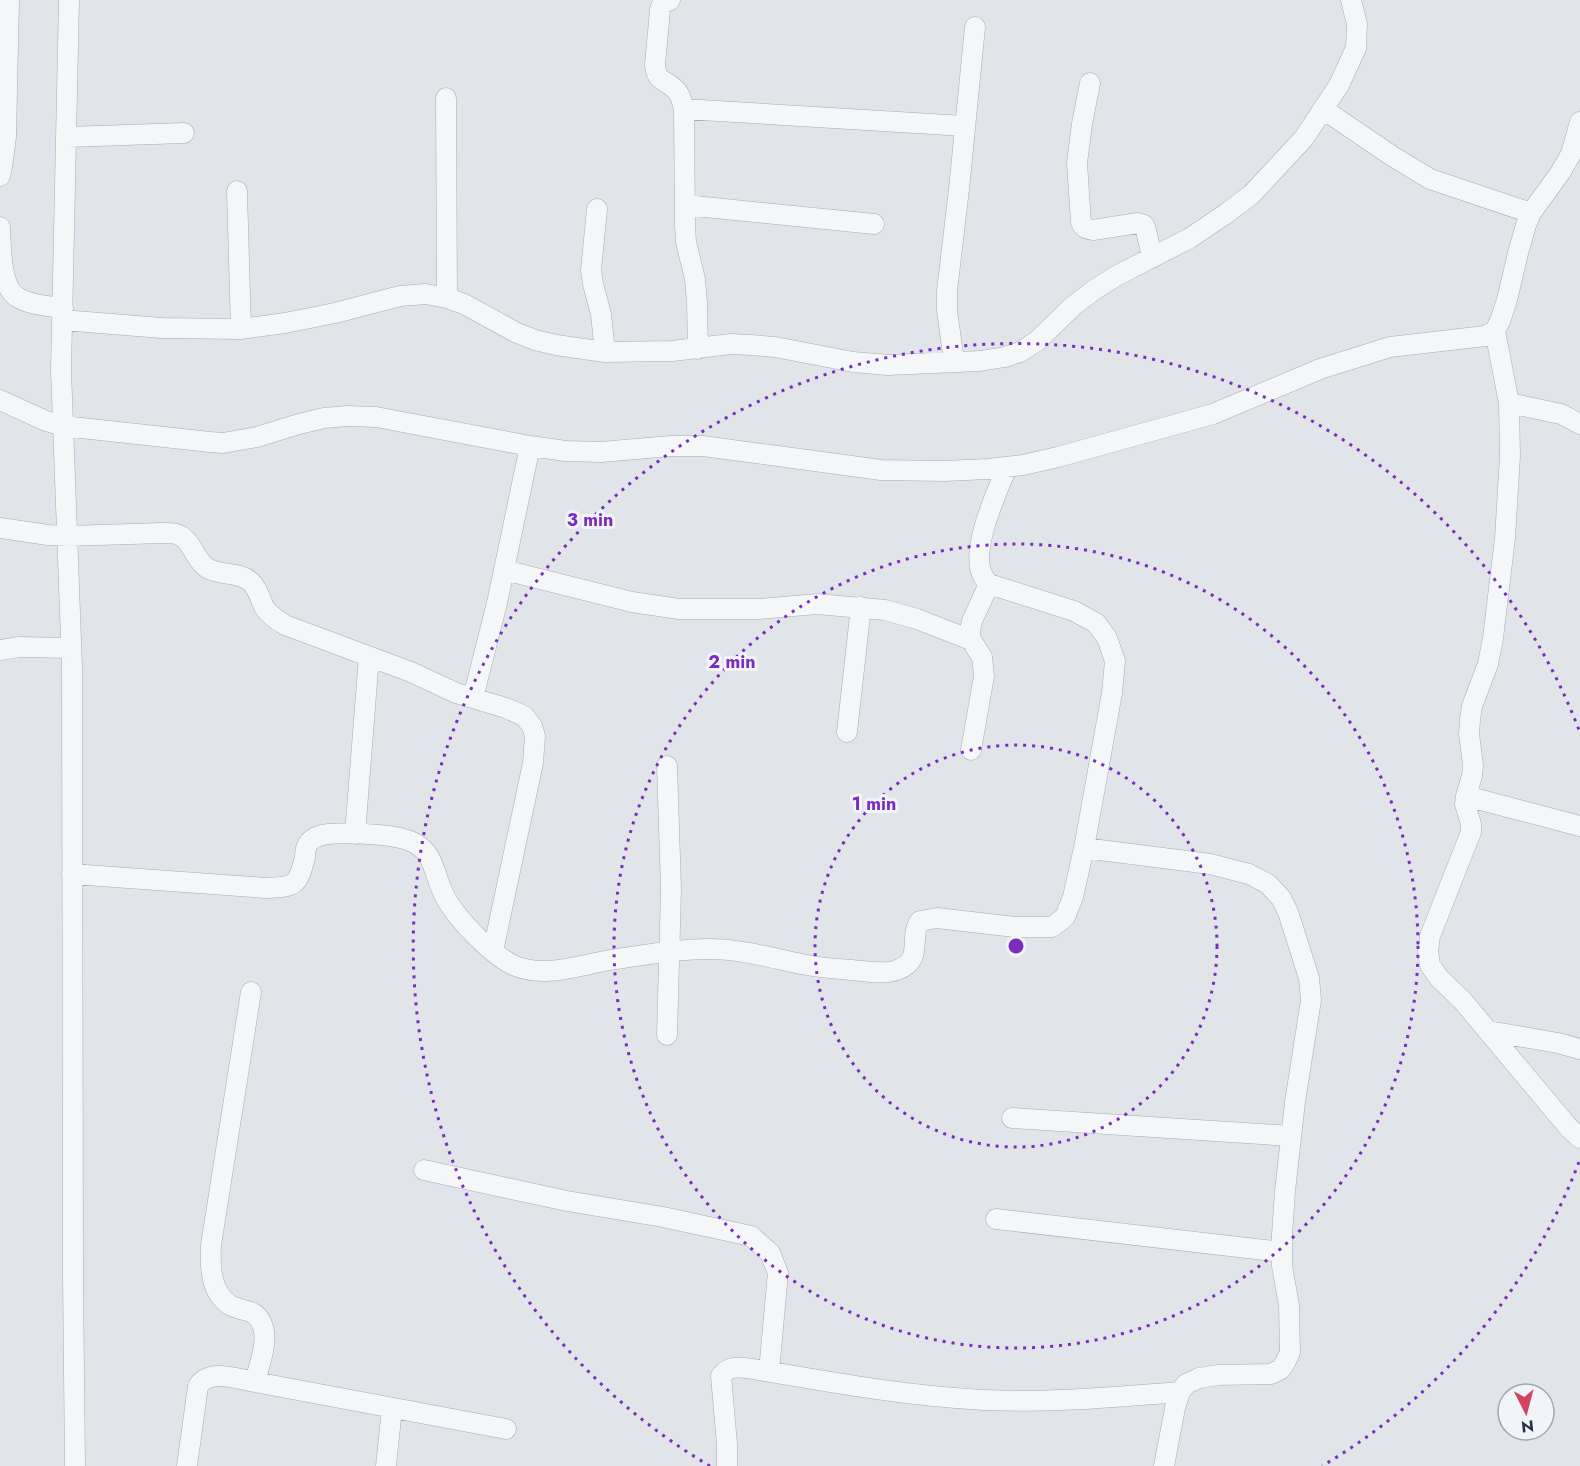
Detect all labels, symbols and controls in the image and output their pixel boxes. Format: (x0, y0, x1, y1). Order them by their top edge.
text: 3 min (567, 507, 613, 533)
text: 2 min (708, 649, 756, 675)
text: 1 min (852, 791, 896, 817)
centre of rings (1006, 936, 1026, 956)
north arrow (1496, 1382, 1556, 1442)
text: N (1520, 1414, 1535, 1439)

